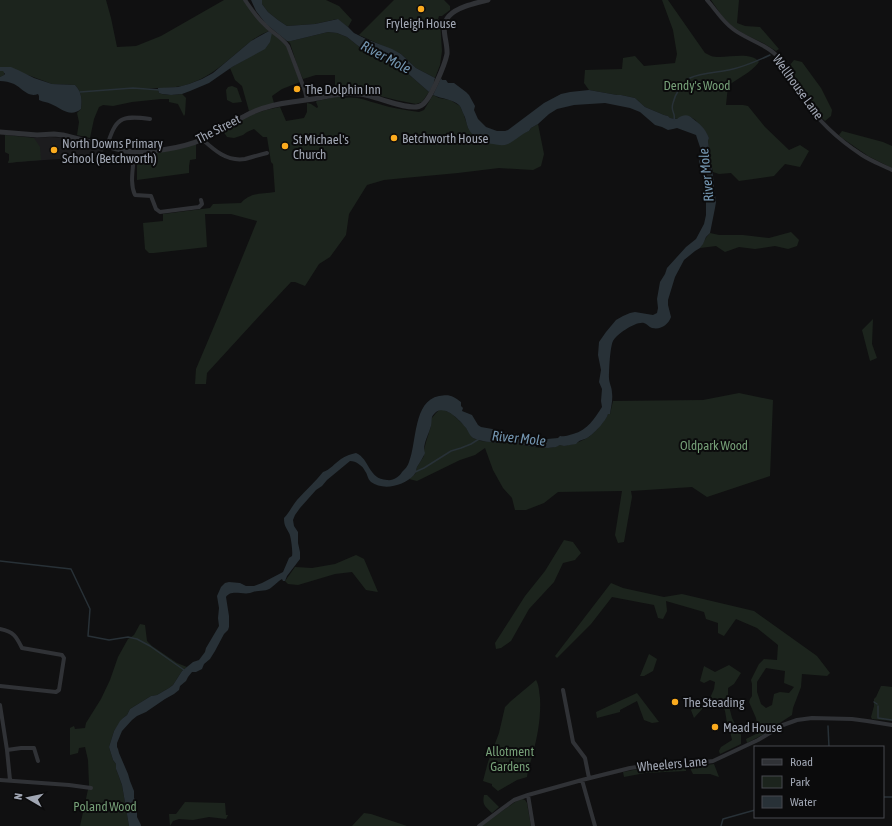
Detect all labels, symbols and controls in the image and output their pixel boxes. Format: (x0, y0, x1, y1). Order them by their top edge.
marker: Fryleigh House (416, 4, 426, 14)
place label: Fryleigh House (386, 16, 456, 31)
water label: River Mole (358, 37, 414, 77)
street label: Wellhouse Lane (770, 52, 826, 122)
park label: Dendy's Wood (664, 78, 730, 93)
place label: The Dolphin Inn (305, 82, 381, 97)
marker: The Dolphin Inn (292, 84, 302, 94)
street label: The Street (193, 111, 243, 147)
place label: Betchworth House (402, 131, 489, 146)
place label: St Michael's Church (293, 132, 349, 162)
marker: Betchworth House (389, 133, 399, 143)
place label: North Downs Primary School (Betchworth) (62, 136, 163, 166)
marker: St Michael's Church (280, 141, 290, 151)
marker: North Downs Primary School (Betchworth) (49, 145, 59, 155)
water label: River Mole (695, 147, 717, 203)
water label: River Mole (491, 427, 547, 449)
park label: Oldpark Wood (680, 438, 748, 453)
place label: The Steading (683, 695, 745, 710)
marker: The Steading (670, 697, 680, 707)
place label: Mead House (723, 720, 782, 735)
marker: Mead House (710, 722, 720, 732)
park label: Allotment Gardens (486, 744, 534, 774)
legend (754, 746, 884, 818)
street label: Wheelers Lane (636, 753, 708, 775)
text: Road (790, 755, 813, 769)
text: Park (790, 775, 811, 789)
north arrow (8, 778, 48, 818)
text: N (12, 792, 25, 801)
text: Water (790, 795, 817, 809)
park label: Poland Wood (73, 799, 137, 814)

